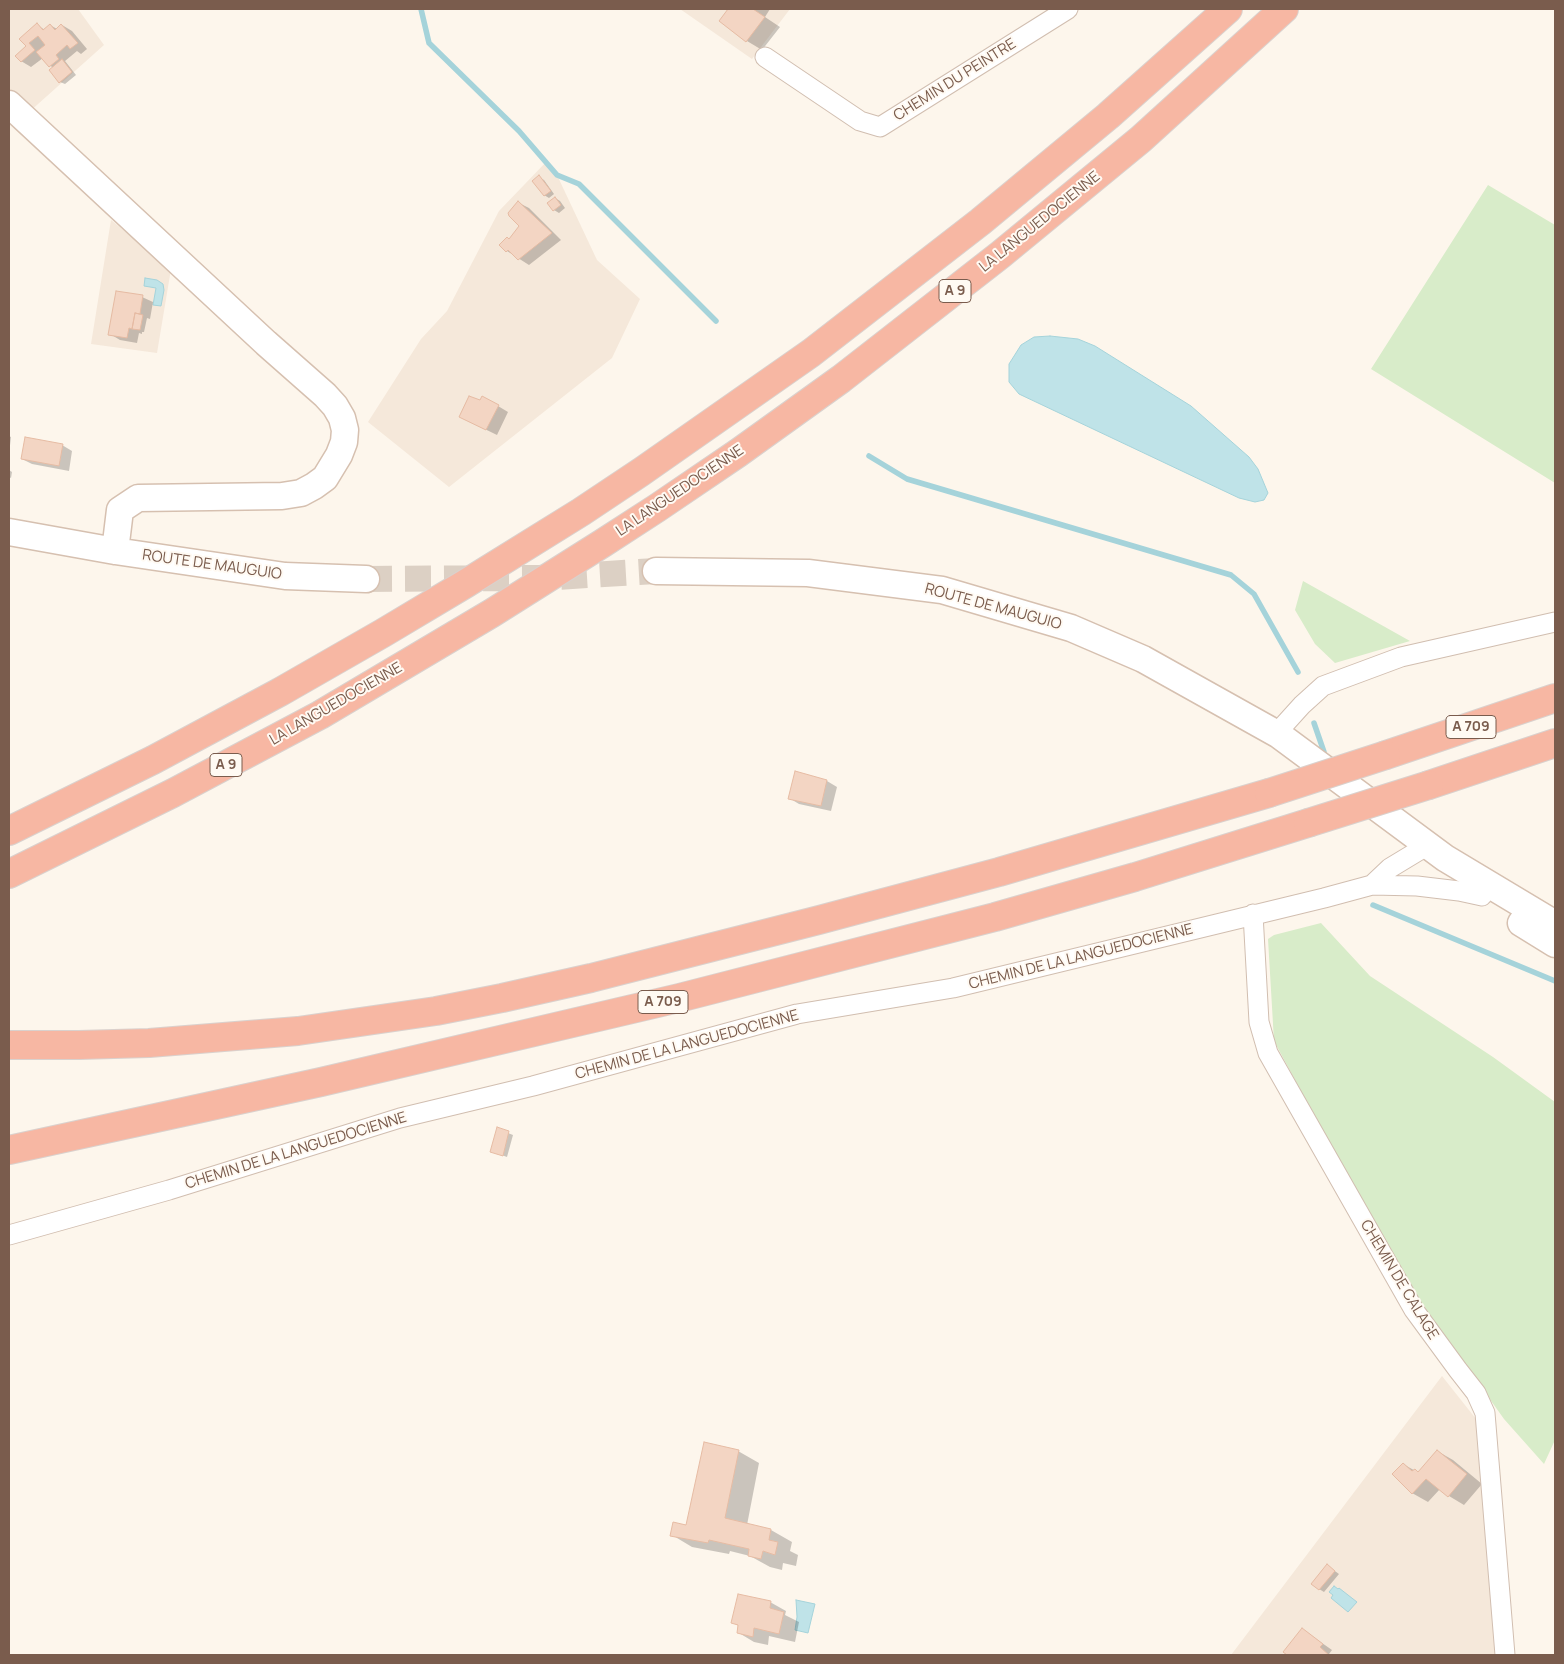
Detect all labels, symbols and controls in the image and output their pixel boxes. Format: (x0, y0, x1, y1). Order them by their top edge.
street label: CHEMIN DU PEINTRE (891, 35, 1019, 125)
street label: LA LANGUEDOCIENNE (976, 168, 1104, 276)
road number: A 9 (939, 280, 971, 302)
street label: LA LANGUEDOCIENNE (613, 442, 747, 540)
street label: ROUTE DE MAUGUIO (141, 546, 283, 584)
street label: ROUTE DE MAUGUIO (923, 580, 1063, 634)
street label: LA LANGUEDOCIENNE (267, 659, 405, 749)
road number: A 709 (1446, 716, 1496, 739)
road number: A 9 (210, 754, 242, 776)
street label: CHEMIN DE LA LANGUEDOCIENNE (967, 920, 1195, 994)
road number: A 709 (638, 990, 688, 1014)
street label: CHEMIN DE LA LANGUEDOCIENNE (573, 1006, 801, 1084)
street label: CHEMIN DE LA LANGUEDOCIENNE (183, 1109, 409, 1193)
street label: CHEMIN DE CALAGE (1356, 1217, 1442, 1343)

